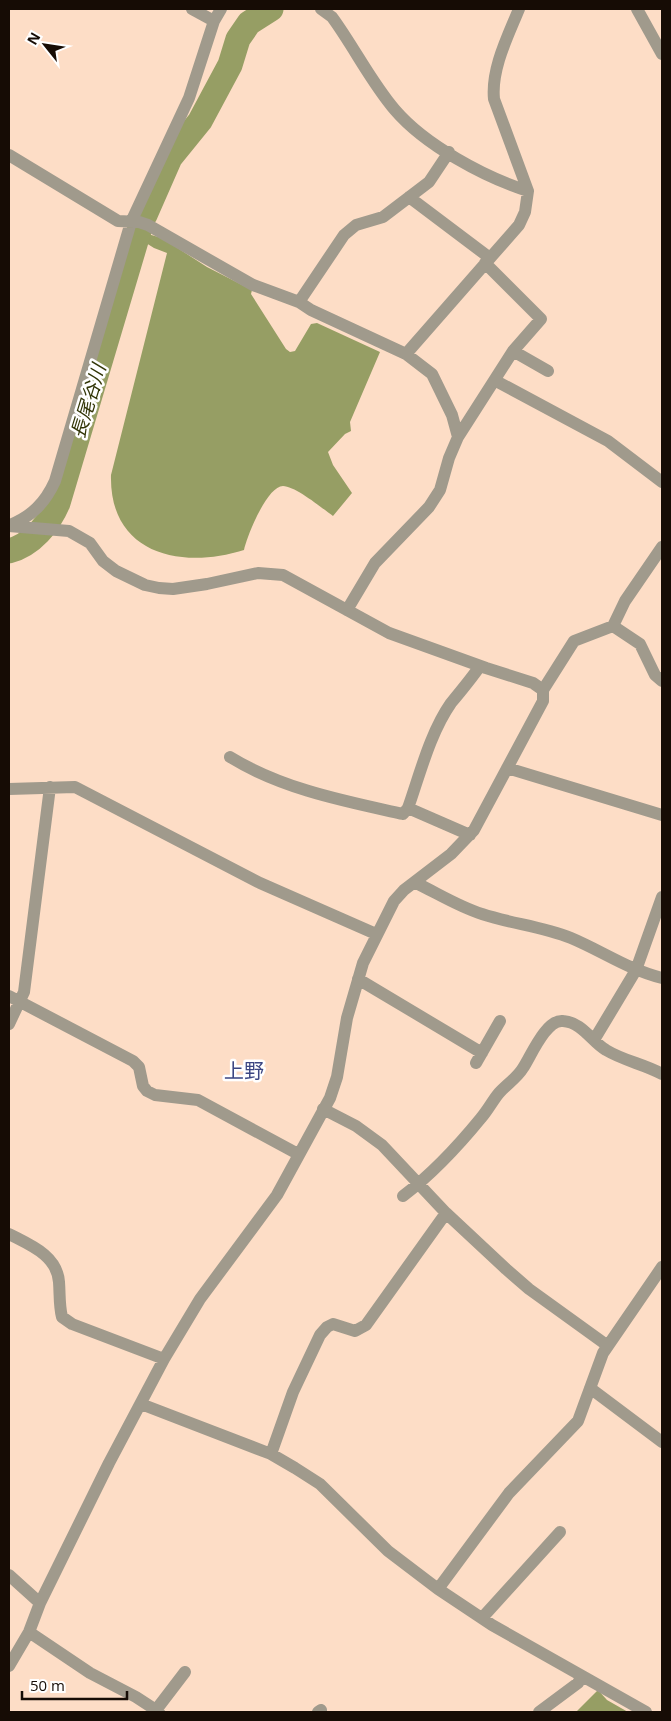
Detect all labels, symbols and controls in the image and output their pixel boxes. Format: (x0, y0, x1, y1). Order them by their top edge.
north arrow (20, 20, 70, 70)
text: N (22, 29, 44, 48)
water label: 長尾谷川 (64, 359, 112, 441)
district label: 上野 (224, 1057, 264, 1084)
scale bar (22, 1668, 128, 1700)
text: 50 m (30, 1675, 65, 1695)

